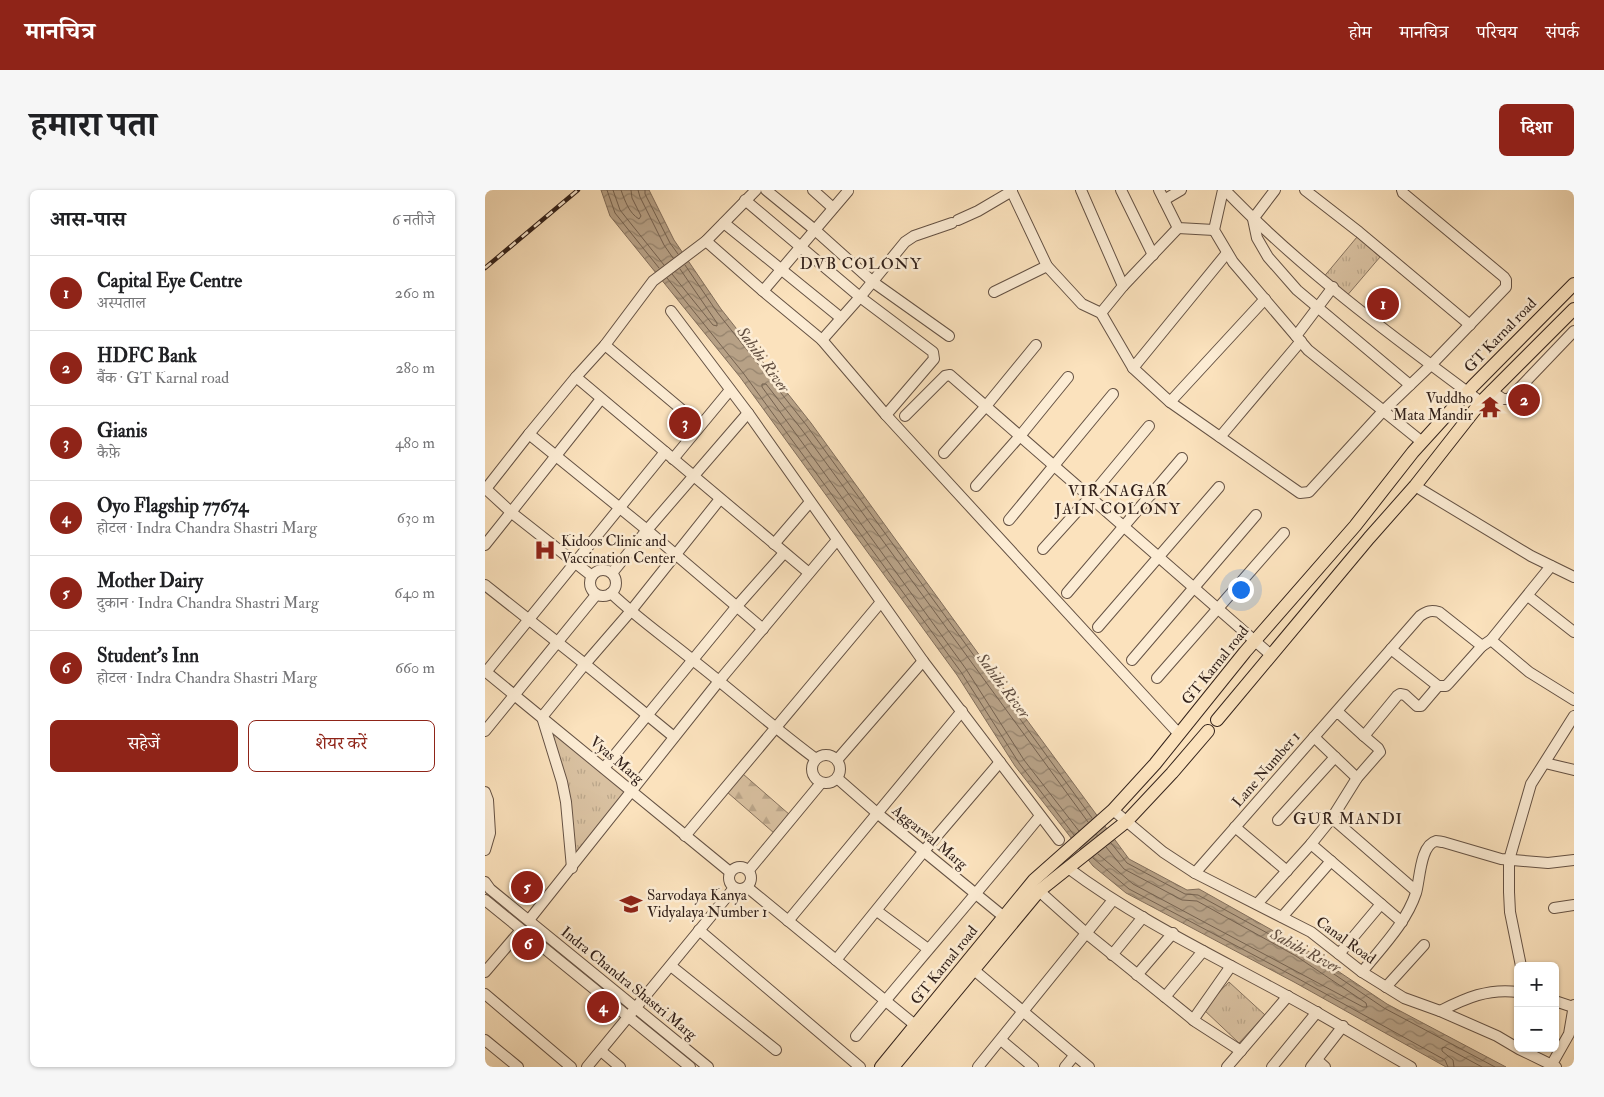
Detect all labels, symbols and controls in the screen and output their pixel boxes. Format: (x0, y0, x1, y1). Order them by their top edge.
text: मानचित्र (25, 16, 95, 47)
text: होम (1349, 21, 1372, 44)
text: मानचित्र (1400, 21, 1448, 44)
text: परिचय (1476, 21, 1517, 44)
text: संपर्क (1545, 21, 1579, 44)
text: हमारा पता (30, 103, 156, 147)
button: दिशा (1499, 104, 1574, 156)
text: आस-पास (50, 206, 126, 233)
text: 6 नतीजे (392, 210, 435, 230)
district label: DVB COLONY (800, 254, 922, 274)
text: Capital Eye Centre (97, 269, 242, 293)
text: 1 (63, 283, 69, 303)
text: 260 m (395, 283, 435, 303)
pin: 1 (1367, 285, 1399, 323)
text: अस्पताल (97, 293, 146, 313)
street label: GT Karnal road (1460, 294, 1541, 377)
water label: Sahibi River (732, 322, 794, 397)
text: HDFC Bank (97, 344, 197, 368)
text: 2 (62, 358, 70, 378)
text: 280 m (395, 358, 435, 378)
text: बैंक · GT Karnal road (97, 368, 229, 388)
pin: 2 (1508, 381, 1540, 419)
place label: Vuddho Mata Mandir (1393, 389, 1473, 425)
temple icon: Vuddho Mata Mandir (1477, 394, 1503, 420)
pin: 3 (669, 404, 701, 442)
text: Gianis (97, 419, 147, 443)
text: 3 (63, 433, 69, 453)
text: 480 m (395, 433, 435, 453)
text: कैफ़े (97, 443, 120, 463)
district label: VIR NAGAR JAIN COLONY (1054, 481, 1181, 520)
text: Oyo Flagship 77674 (97, 494, 248, 518)
text: 4 (62, 508, 70, 528)
text: 630 m (397, 508, 435, 528)
text: होटल · Indra Chandra Shastri Marg (97, 518, 317, 538)
place label: Kidoos Clinic and Vaccination Center (561, 532, 675, 568)
hospital icon: Kidoos Clinic and Vaccination Center (532, 537, 558, 563)
text: Mother Dairy (97, 569, 203, 593)
your location (1228, 577, 1254, 603)
text: 5 (62, 583, 70, 603)
text: 640 m (394, 583, 435, 603)
text: दुकान · Indra Chandra Shastri Marg (97, 593, 319, 613)
street label: GT Karnal road (1178, 621, 1253, 709)
text: Student's Inn (97, 644, 199, 668)
water label: Sahibi River (972, 648, 1035, 723)
text: 6 (62, 658, 70, 678)
text: 660 m (395, 658, 435, 678)
text: होटल · Indra Chandra Shastri Marg (97, 668, 317, 688)
button: सहेजें (50, 720, 238, 772)
button: शेयर करें (248, 720, 435, 772)
street label: Lane Number 1 (1228, 727, 1304, 811)
street label: Vyas Marg (586, 732, 648, 789)
street label: Aggarwal Marg (887, 800, 972, 874)
district label: GUR MANDI (1293, 809, 1403, 829)
pin: 5 (511, 868, 543, 906)
place label: Sarvodaya Kanya Vidyalaya Number 1 (647, 886, 767, 922)
school or university icon: Sarvodaya Kanya Vidyalaya Number 1 (618, 891, 644, 917)
street label: Canal Road (1312, 912, 1380, 969)
street label: GT Karnal road (907, 921, 982, 1009)
street label: Indra Chandra Shastri Marg (557, 923, 701, 1045)
water label: Sahibi River (1266, 924, 1345, 978)
pin: 6 (512, 925, 544, 963)
map controls (1514, 962, 1559, 1052)
button: + (1514, 962, 1559, 1007)
pin: 4 (587, 988, 619, 1026)
button: − (1514, 1007, 1559, 1052)

